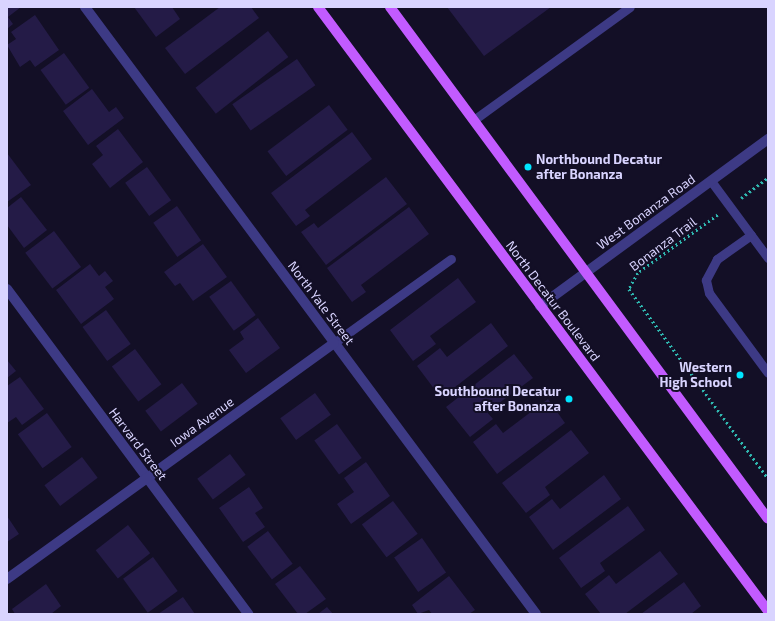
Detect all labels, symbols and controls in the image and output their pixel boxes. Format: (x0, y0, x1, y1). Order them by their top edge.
place label: Northbound Decatur after Bonanza (536, 152, 662, 183)
marker: Northbound Decatur after Bonanza (523, 162, 533, 172)
street label: West Bonanza Road (594, 171, 698, 253)
street label: Bonanza Trail (626, 214, 700, 274)
street label: North Decatur Boulevard (503, 238, 603, 364)
street label: North Yale Street (284, 258, 358, 348)
place label: Western High School (660, 360, 732, 391)
marker: Western High School (735, 370, 745, 380)
place label: Southbound Decatur after Bonanza (435, 384, 561, 415)
street label: Iowa Avenue (167, 394, 237, 450)
marker: Southbound Decatur after Bonanza (564, 394, 574, 404)
street label: Harvard Street (106, 405, 170, 483)

